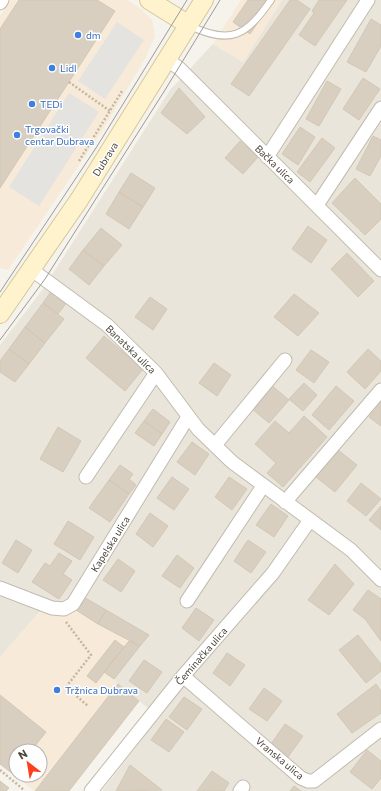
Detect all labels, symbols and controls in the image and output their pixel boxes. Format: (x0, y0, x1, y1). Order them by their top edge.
place label: dm (86, 29, 101, 41)
marker: dm (73, 30, 83, 40)
place label: Lidl (60, 62, 77, 74)
marker: Lidl (47, 63, 57, 73)
place label: TEDi (40, 98, 62, 110)
marker: TEDi (27, 99, 37, 109)
place label: Trgovački centar Dubrava (25, 123, 94, 147)
marker: Trgovački centar Dubrava (12, 130, 22, 140)
street label: Dubrava (90, 140, 120, 178)
street label: Bačka ulica (253, 142, 297, 186)
street label: Banatska ulica (104, 322, 158, 376)
street label: Kapelska ulica (88, 514, 132, 574)
street label: Čeminačka ulica (173, 625, 229, 687)
place label: Tržnica Dubrava (65, 684, 138, 696)
marker: Tržnica Dubrava (52, 685, 62, 695)
street label: Vranska ulica (253, 734, 307, 782)
north arrow (8, 743, 48, 783)
text: N (16, 746, 29, 762)

